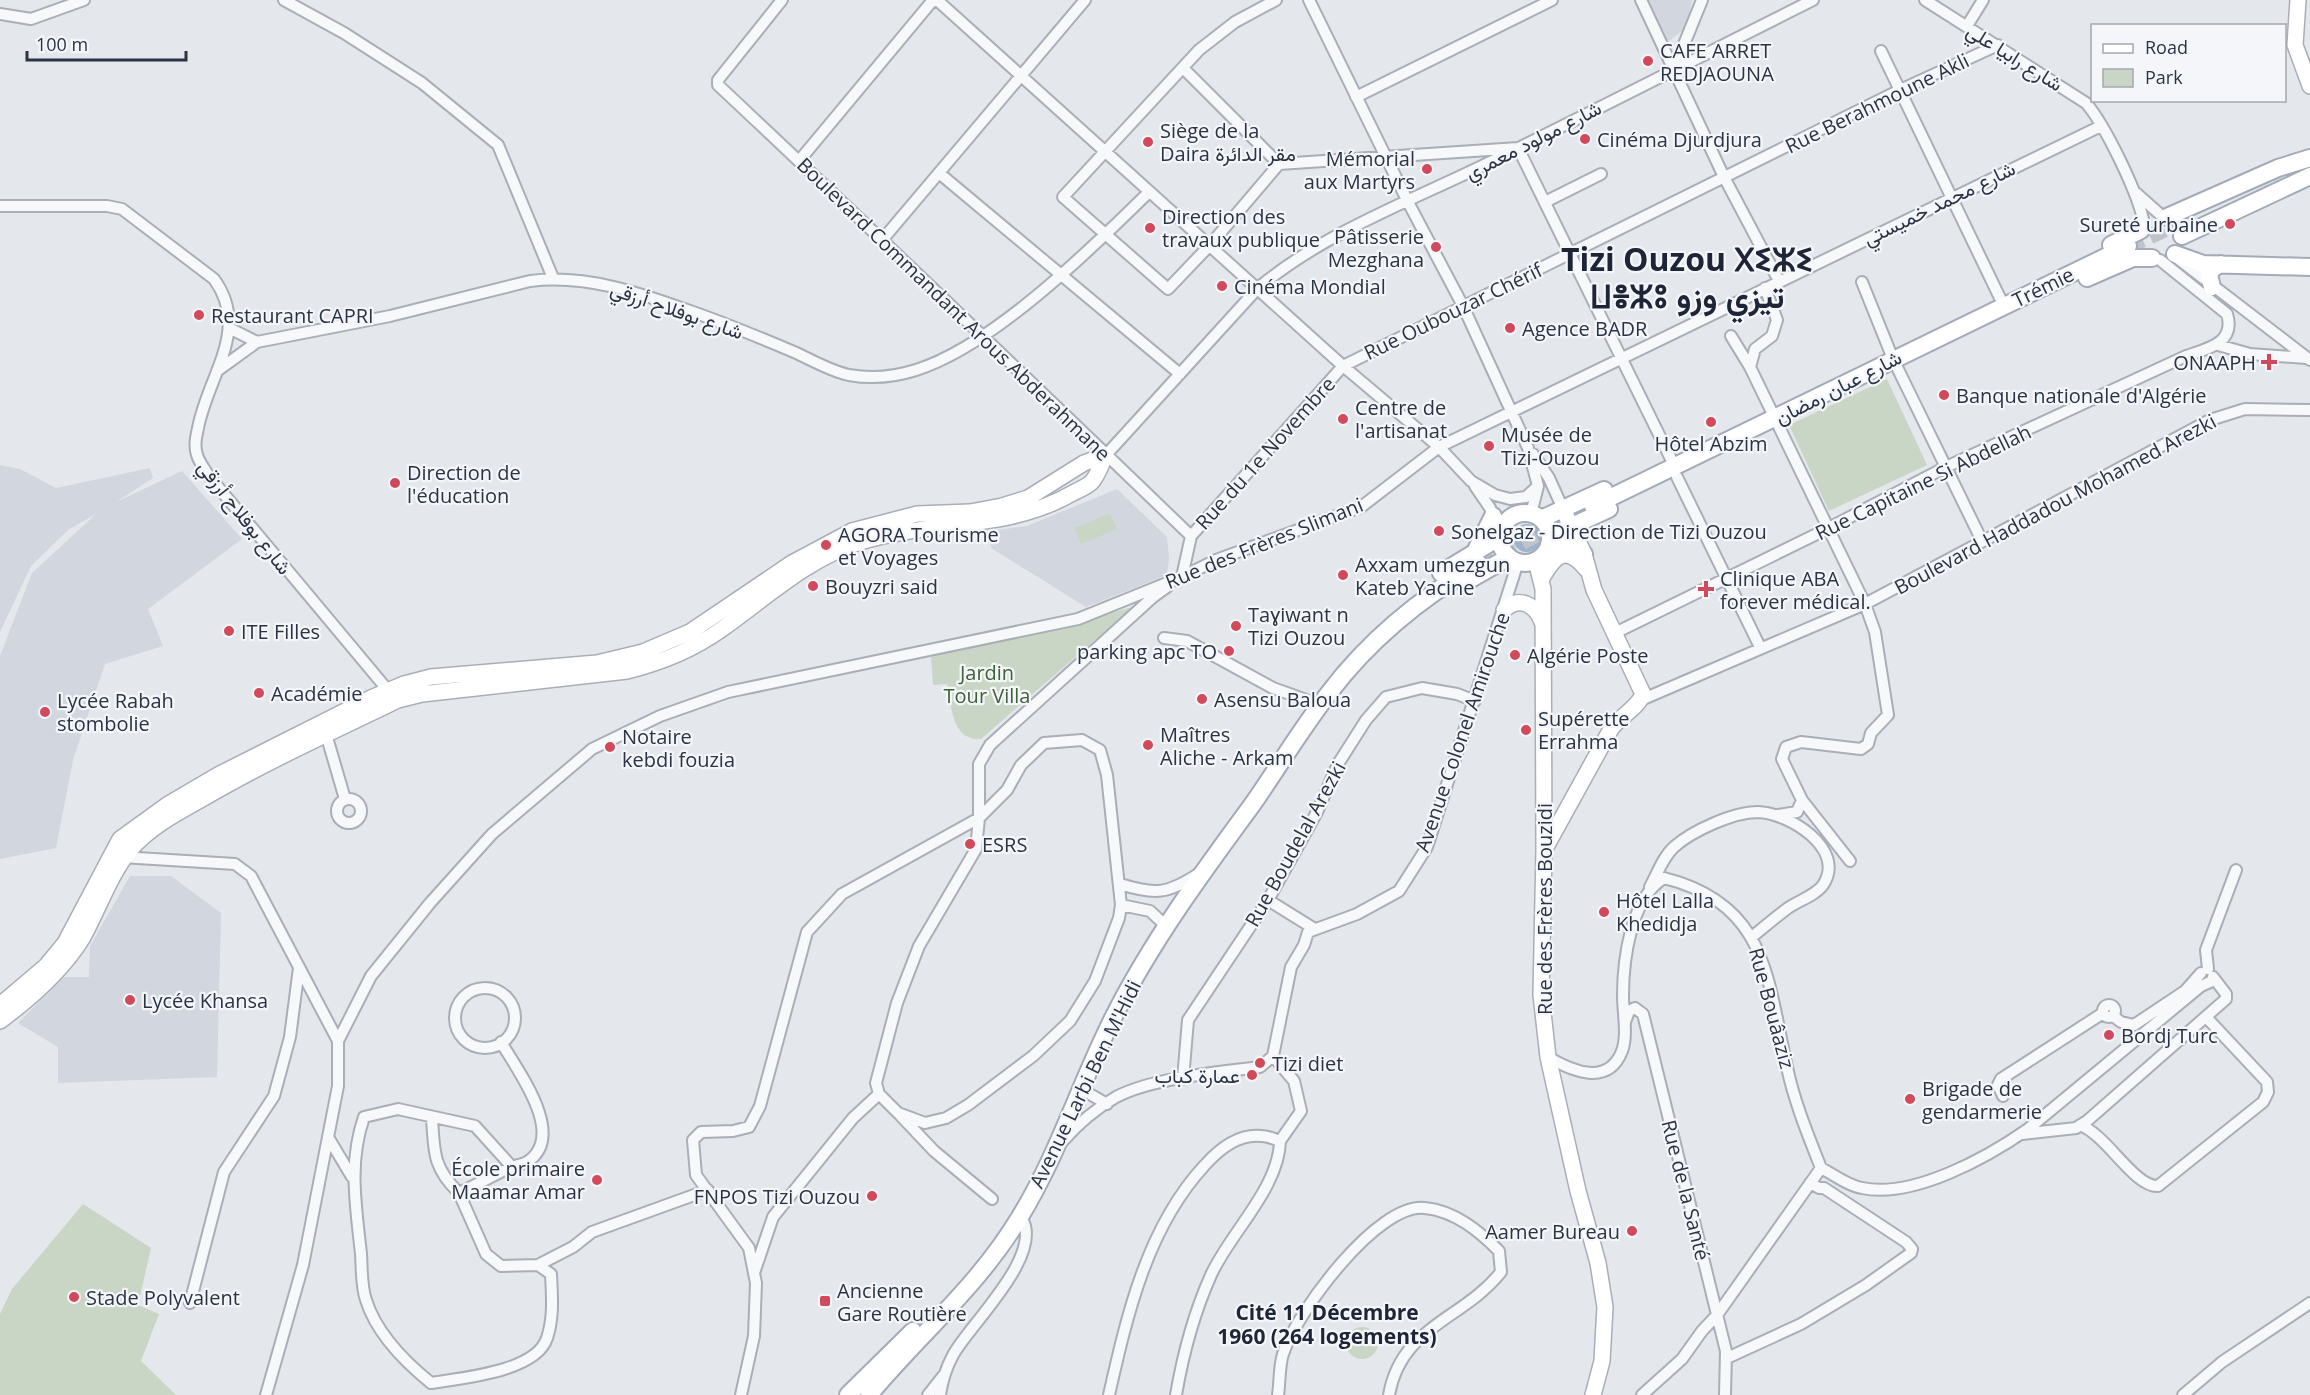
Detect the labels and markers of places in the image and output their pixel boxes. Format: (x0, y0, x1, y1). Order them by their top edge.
place label: CAFE ARRET REDJAOUNA (1660, 37, 1774, 87)
marker: CAFE ARRET REDJAOUNA (1641, 54, 1655, 68)
place label: Siège de la Daira مقر الدائرة (1160, 117, 1296, 167)
place label: Cinéma Djurdjura (1597, 126, 1762, 153)
marker: Cinéma Djurdjura (1578, 132, 1592, 146)
marker: Siège de la Daira مقر الدائرة (1141, 135, 1155, 149)
place label: Mémorial aux Martyrs (1304, 145, 1415, 195)
marker: Mémorial aux Martyrs (1420, 162, 1434, 176)
place label: Direction des travaux publique (1162, 203, 1320, 253)
place label: Sureté urbaine (2079, 211, 2218, 238)
marker: Sureté urbaine (2223, 217, 2237, 231)
marker: Direction des travaux publique (1143, 221, 1157, 235)
place label: Pâtisserie Mezghana (1328, 223, 1424, 273)
marker: Pâtisserie Mezghana (1429, 240, 1443, 254)
place label: Cinéma Mondial (1234, 273, 1386, 300)
marker: Cinéma Mondial (1215, 279, 1229, 293)
place label: Restaurant CAPRI (211, 302, 374, 329)
marker: Restaurant CAPRI (192, 308, 206, 322)
place label: Agence BADR (1522, 315, 1648, 342)
marker: Agence BADR (1503, 321, 1517, 335)
place label: ONAAPH (2173, 349, 2256, 376)
marker: ONAAPH (2260, 353, 2278, 371)
place label: Banque nationale d'Algérie (1956, 382, 2207, 409)
marker: Banque nationale d'Algérie (1937, 388, 1951, 402)
place label: Centre de l'artisanat (1355, 394, 1447, 444)
marker: Centre de l'artisanat (1336, 412, 1350, 426)
marker: Hôtel Abzim (1704, 415, 1718, 429)
place label: Musée de Tizi-Ouzou (1501, 421, 1599, 471)
place label: Hôtel Abzim (1654, 430, 1768, 457)
marker: Musée de Tizi-Ouzou (1482, 439, 1496, 453)
place label: Direction de l'éducation (407, 459, 521, 509)
marker: Direction de l'éducation (388, 476, 402, 490)
place label: Sonelgaz - Direction de Tizi Ouzou (1451, 518, 1767, 545)
place label: AGORA Tourisme et Voyages (838, 521, 999, 571)
marker: Sonelgaz - Direction de Tizi Ouzou (1432, 524, 1446, 538)
marker: AGORA Tourisme et Voyages (819, 538, 833, 552)
place label: Axxam umezgun Kateb Yacine (1355, 551, 1510, 601)
place label: Clinique ABA forever médical. (1720, 565, 1871, 615)
marker: Axxam umezgun Kateb Yacine (1336, 568, 1350, 582)
place label: Bouyzri said (825, 573, 938, 600)
marker: Bouyzri said (806, 579, 820, 593)
marker: Clinique ABA forever médical. (1697, 580, 1715, 598)
place label: Taɣiwant n Tizi Ouzou (1248, 601, 1349, 651)
place label: ITE Filles (241, 618, 320, 645)
marker: Taɣiwant n Tizi Ouzou (1229, 619, 1243, 633)
marker: ITE Filles (222, 624, 236, 638)
place label: parking apc TO (1077, 638, 1217, 665)
place label: Algérie Poste (1527, 642, 1648, 669)
marker: parking apc TO (1222, 644, 1236, 658)
marker: Algérie Poste (1508, 648, 1522, 662)
place label: Académie (271, 680, 363, 707)
marker: Académie (252, 686, 266, 700)
place label: Asensu Baloua (1214, 686, 1351, 713)
place label: Lycée Rabah stombolie (57, 687, 174, 737)
marker: Asensu Baloua (1195, 692, 1209, 706)
marker: Lycée Rabah stombolie (38, 705, 52, 719)
place label: Supérette Errahma (1538, 705, 1630, 755)
place label: Maîtres Aliche - Arkam (1160, 721, 1294, 771)
place label: Notaire kebdi fouzia (622, 723, 735, 773)
marker: Supérette Errahma (1519, 723, 1533, 737)
marker: Maîtres Aliche - Arkam (1141, 738, 1155, 752)
marker: Notaire kebdi fouzia (603, 740, 617, 754)
place label: ESRS (982, 831, 1027, 858)
marker: ESRS (963, 837, 977, 851)
place label: Hôtel Lalla Khedidja (1616, 887, 1714, 937)
marker: Hôtel Lalla Khedidja (1597, 905, 1611, 919)
place label: Lycée Khansa (142, 987, 268, 1014)
marker: Lycée Khansa (123, 993, 137, 1007)
place label: Bordj Turc (2121, 1022, 2218, 1049)
marker: Bordj Turc (2102, 1028, 2116, 1042)
place label: Tizi diet (1272, 1050, 1343, 1077)
marker: Tizi diet (1253, 1056, 1267, 1070)
place label: عمارة كباب (1155, 1062, 1240, 1089)
marker: عمارة كباب (1245, 1068, 1259, 1082)
place label: Brigade de gendarmerie (1922, 1075, 2042, 1125)
marker: Brigade de gendarmerie (1903, 1092, 1917, 1106)
place label: École primaire Maamar Amar (451, 1155, 585, 1205)
marker: École primaire Maamar Amar (590, 1173, 604, 1187)
place label: FNPOS Tizi Ouzou (694, 1183, 860, 1210)
marker: FNPOS Tizi Ouzou (865, 1189, 879, 1203)
place label: Aamer Bureau (1485, 1218, 1620, 1245)
marker: Aamer Bureau (1625, 1224, 1639, 1238)
place label: Ancienne Gare Routière (837, 1277, 967, 1327)
place label: Stade Polyvalent (86, 1284, 240, 1311)
marker: Stade Polyvalent (67, 1290, 81, 1304)
marker: Ancienne Gare Routière (818, 1294, 832, 1308)

